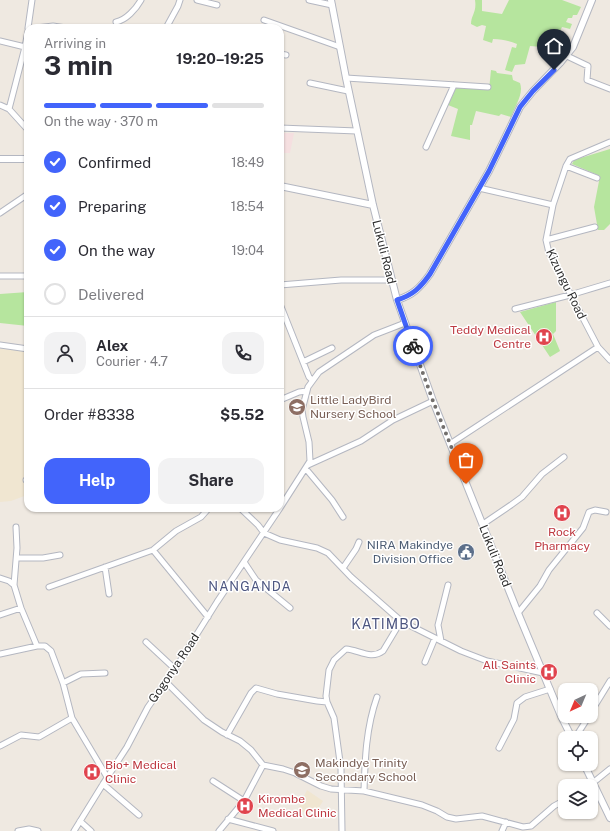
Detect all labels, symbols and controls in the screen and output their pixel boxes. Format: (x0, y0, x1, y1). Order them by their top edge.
pin (537, 29, 571, 70)
icon: home (543, 35, 565, 57)
text: Arriving in (44, 36, 106, 51)
text: 3 min (44, 50, 113, 81)
text: 19:20–19:25 (176, 50, 264, 67)
text: On the way · 370 m (44, 114, 158, 129)
icon: check (44, 151, 66, 173)
text: Confirmed (78, 154, 151, 171)
text: 18:49 (231, 155, 264, 170)
icon: check (44, 195, 66, 217)
text: Preparing (78, 198, 147, 215)
text: 18:54 (231, 199, 264, 214)
street label: Lukuli Road (369, 219, 399, 285)
icon: check (44, 239, 66, 261)
text: On the way (78, 242, 155, 259)
text: 19:04 (232, 243, 264, 258)
street label: Kizungu Road (543, 247, 589, 321)
text: Delivered (78, 286, 144, 303)
place label: Teddy Medical Centre (450, 323, 531, 351)
courier (393, 326, 433, 366)
hospital icon: Teddy Medical Centre (534, 327, 554, 347)
button: person (44, 332, 86, 374)
button: phone (222, 332, 264, 374)
icon: bike (402, 335, 424, 357)
text: Alex (96, 337, 128, 354)
text: Courier · 4.7 (96, 354, 168, 369)
place label: Little LadyBird Nursery School (310, 393, 397, 421)
school or university icon: Little LadyBird Nursery School (287, 397, 307, 417)
text: Order #8338 (44, 406, 135, 423)
text: $5.52 (220, 406, 264, 423)
pin (449, 443, 483, 484)
icon: bag (455, 449, 477, 471)
button: Help (44, 458, 150, 504)
button: Share (158, 458, 264, 504)
hospital icon: Rock Pharmacy (552, 503, 572, 523)
street label: Lukuli Road (476, 523, 514, 589)
place label: Rock Pharmacy (534, 525, 590, 553)
place label: NIRA Makindye Division Office (367, 538, 453, 566)
public building icon: NIRA Makindye Division Office (456, 542, 476, 562)
district label: NANGANDA (208, 579, 292, 594)
district label: KATIMBO (351, 616, 421, 632)
street label: Gogonya Road (146, 631, 202, 705)
place label: All Saints Clinic (482, 658, 536, 686)
hospital icon: All Saints Clinic (539, 662, 559, 682)
north arrow (558, 683, 598, 723)
map controls (558, 683, 598, 819)
button: locate (558, 731, 598, 771)
place label: Makindye Trinity Secondary School (315, 756, 417, 784)
place label: Bio+ Medical Clinic (105, 758, 177, 786)
school or university icon: Makindye Trinity Secondary School (292, 760, 312, 780)
hospital icon: Bio+ Medical Clinic (82, 762, 102, 782)
button: layers (558, 779, 598, 819)
place label: Kirombe Medical Clinic (258, 792, 336, 820)
hospital icon: Kirombe Medical Clinic (235, 796, 255, 816)

